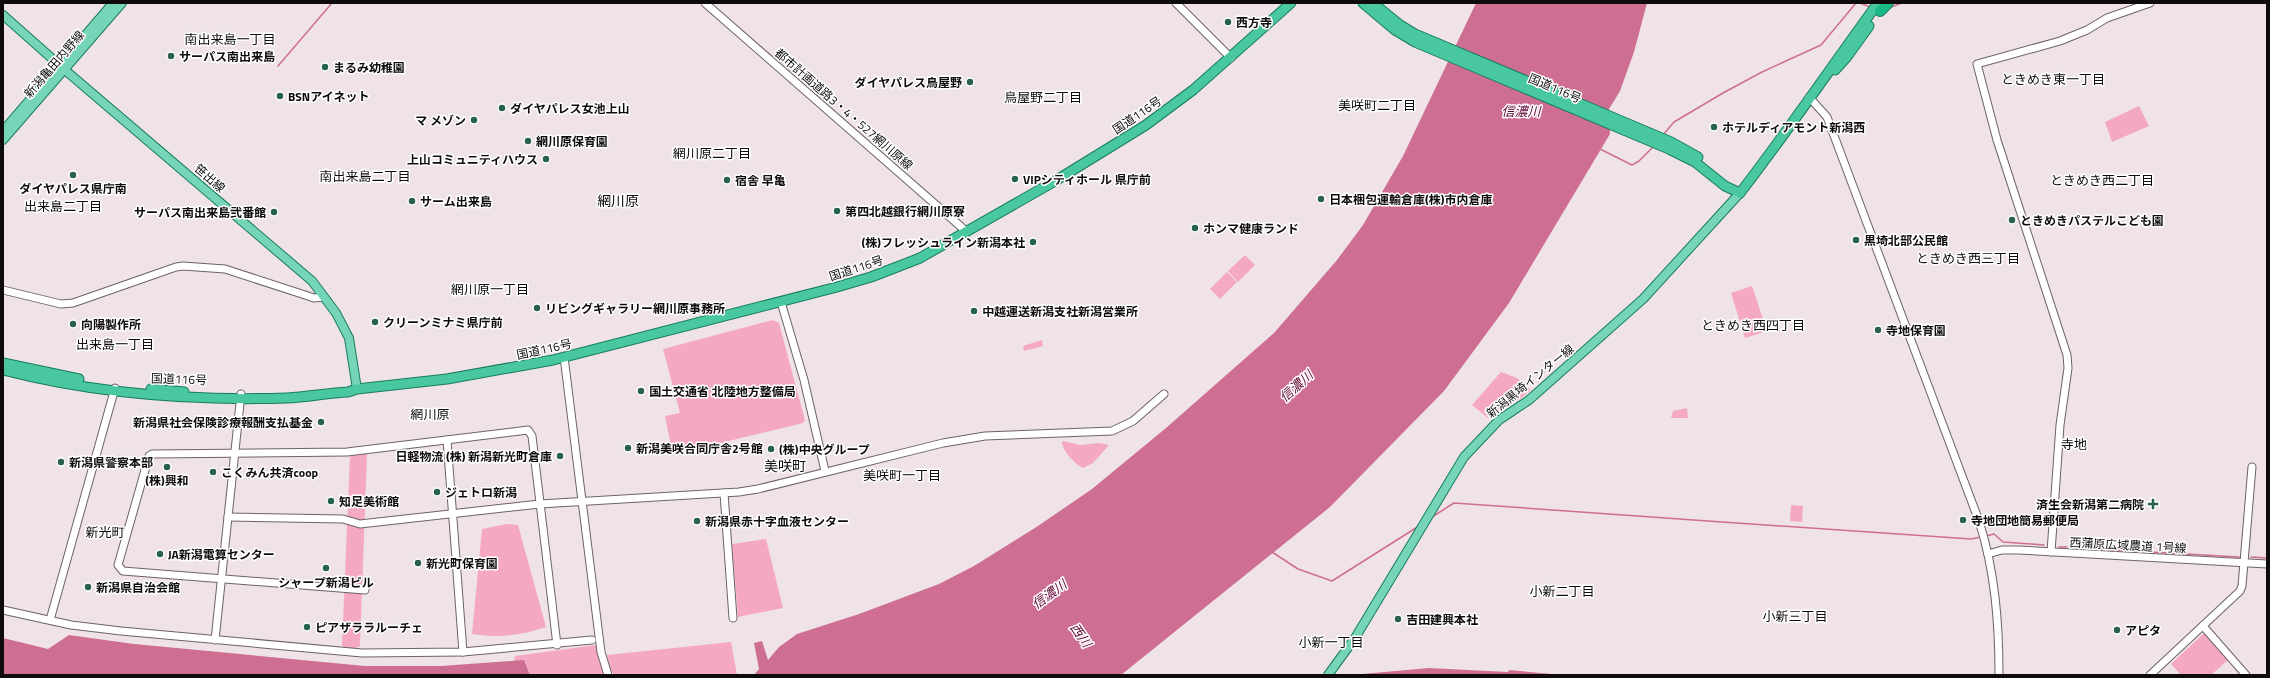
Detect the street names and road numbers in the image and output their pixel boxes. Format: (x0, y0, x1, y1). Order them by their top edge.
street label: 新潟亀田内野線 (19, 26, 89, 102)
street label: 都市計画道路3・4・527網川原線 (771, 44, 917, 174)
street label: 国道116号 (1525, 68, 1585, 108)
street label: 国道116号 (1108, 91, 1166, 139)
street label: 笹出線 (190, 159, 230, 197)
street label: 国道116号 (826, 250, 886, 286)
street label: 国道116号 (515, 334, 573, 364)
street label: 新潟黒埼インター線 (1482, 340, 1578, 422)
street label: 国道116号 (151, 369, 207, 389)
street label: 西蒲原広域農道 1号線 (2069, 532, 2187, 558)

